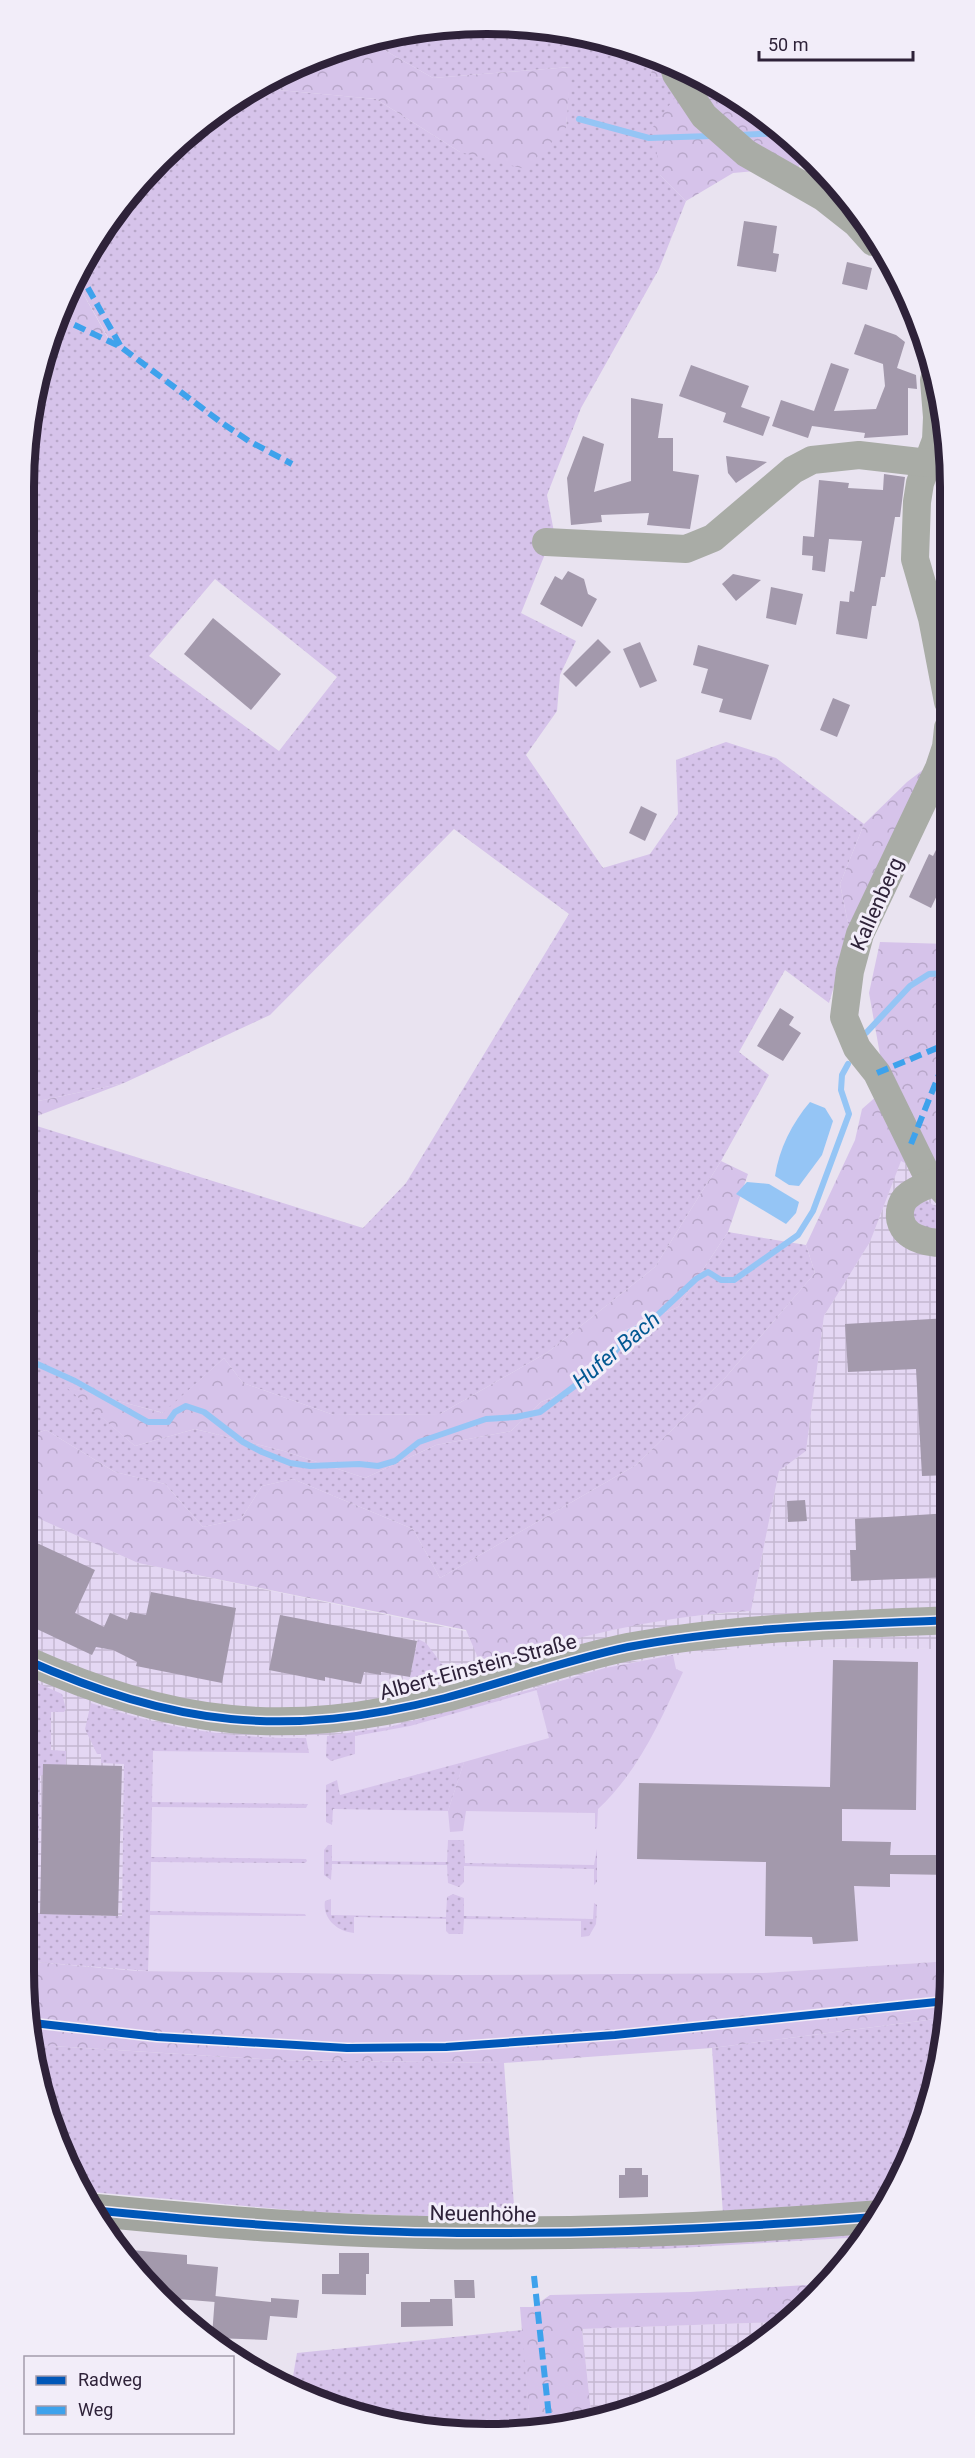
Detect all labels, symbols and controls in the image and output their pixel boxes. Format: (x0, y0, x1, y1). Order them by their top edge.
scale bar (759, 24, 914, 62)
text: 50 m (768, 34, 808, 55)
street label: Kallenberg (846, 854, 908, 954)
water label: Hufer Bach (567, 1306, 665, 1394)
street label: Albert-Einstein-Straße (377, 1629, 579, 1705)
street label: Neuenhöhe (429, 2201, 537, 2227)
legend (24, 2356, 234, 2434)
text: Radweg (78, 2369, 142, 2390)
text: Weg (78, 2399, 113, 2420)

